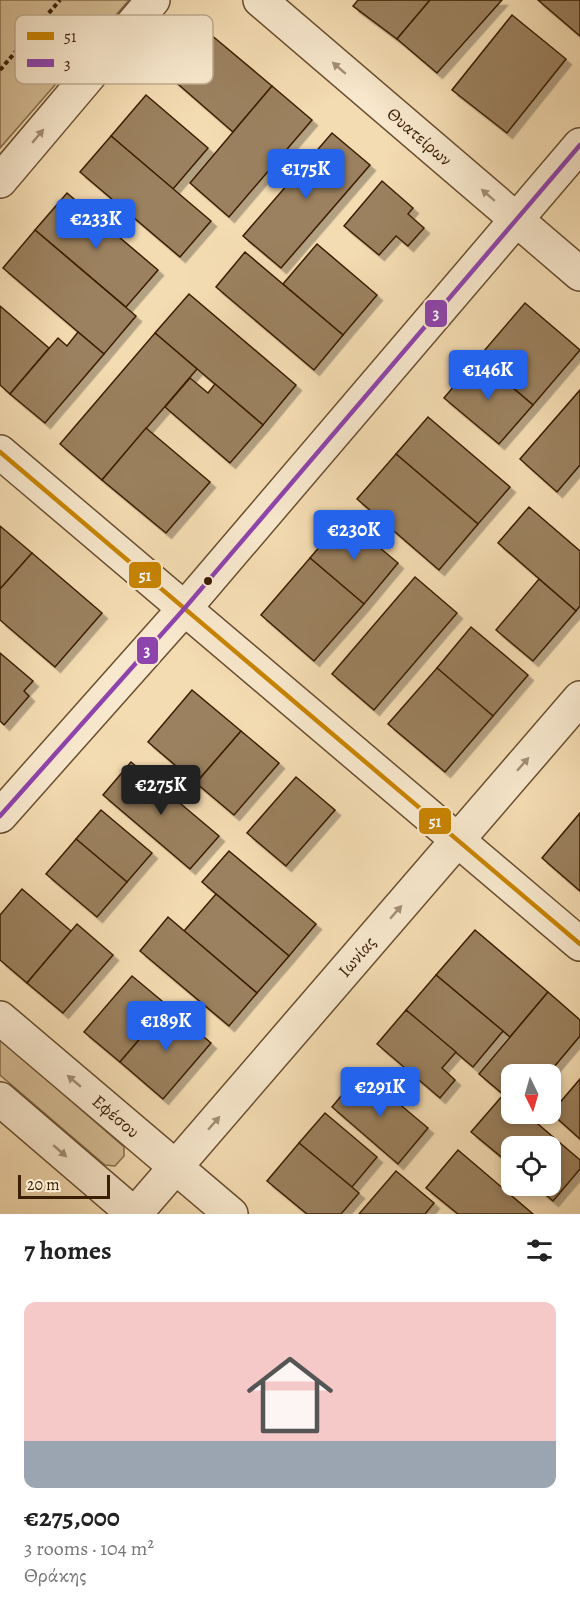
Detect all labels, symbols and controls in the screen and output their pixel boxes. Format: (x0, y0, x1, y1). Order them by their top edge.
legend (15, 15, 213, 84)
text: 51 (64, 26, 77, 48)
text: 3 (64, 53, 71, 75)
one-way arrow (332, 62, 347, 75)
street label: Θυατείρων (382, 102, 457, 171)
one-way arrow (31, 129, 44, 144)
pin: €175K (264, 149, 348, 200)
text: €175K (282, 155, 330, 182)
one-way arrow (481, 189, 496, 202)
pin: €233K (54, 199, 138, 250)
text: €233K (70, 205, 122, 232)
line badge: 3 (424, 299, 448, 328)
text: 3 (433, 303, 440, 325)
pin: €146K (446, 350, 530, 401)
text: €146K (463, 356, 513, 383)
pin: €230K (312, 510, 396, 561)
text: €230K (328, 516, 380, 543)
line badge: 51 (128, 561, 162, 589)
text: 51 (139, 565, 152, 587)
unlabelled marker (202, 575, 214, 587)
line badge: 3 (136, 636, 159, 665)
text: 3 (144, 640, 151, 662)
one-way arrow (516, 757, 529, 772)
pin: €275K (119, 765, 203, 816)
text: €275K (135, 771, 187, 798)
line badge: 51 (418, 807, 452, 835)
text: 51 (429, 811, 442, 833)
one-way arrow (389, 905, 402, 920)
street label: Ιωνίας (333, 931, 381, 982)
pin: €189K (124, 1001, 208, 1052)
text: €189K (141, 1007, 191, 1034)
north arrow (501, 1064, 561, 1124)
map controls (501, 1064, 561, 1196)
pin: €291K (338, 1067, 422, 1118)
text: €291K (355, 1073, 405, 1100)
one-way arrow (67, 1075, 82, 1088)
street label: Εφέσου (87, 1089, 145, 1143)
one-way arrow (207, 1116, 220, 1131)
button: locate (501, 1136, 561, 1196)
one-way arrow (52, 1144, 67, 1157)
scale bar (18, 1172, 110, 1200)
text: 20 m (27, 1174, 60, 1196)
text: 7 homes (24, 1233, 112, 1268)
icon: filters (523, 1234, 556, 1267)
icon: home (236, 1341, 344, 1449)
text: €275,000 (24, 1500, 120, 1535)
text: 3 rooms · 104 m² (24, 1535, 154, 1562)
text: Θράκης (24, 1562, 87, 1589)

